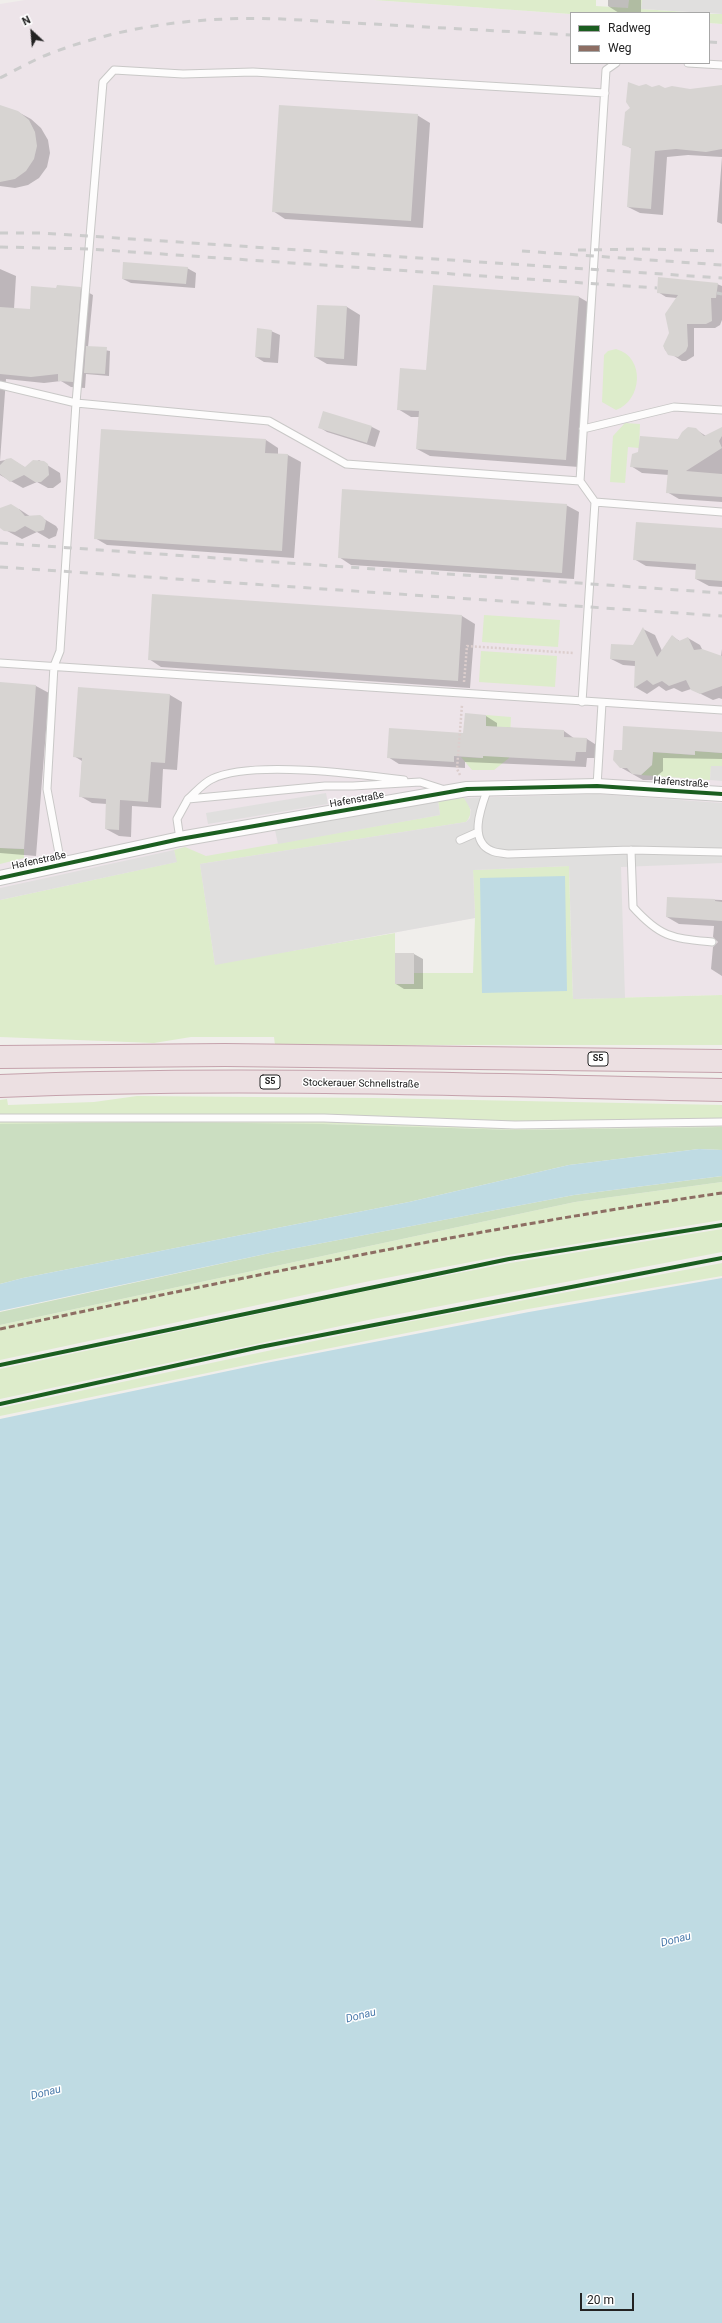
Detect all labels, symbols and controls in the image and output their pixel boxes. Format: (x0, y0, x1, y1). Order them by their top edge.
north arrow (12, 12, 52, 52)
legend (570, 12, 710, 64)
text: N (20, 13, 33, 28)
text: Radweg (608, 21, 651, 35)
text: Weg (608, 41, 632, 55)
street label: Hafenstraße (653, 775, 709, 791)
street label: Hafenstraße (329, 789, 385, 811)
street label: Hafenstraße (11, 849, 67, 873)
road number: S5 (588, 1052, 608, 1066)
road number: S5 (260, 1075, 280, 1089)
street label: Stockerauer Schnellstraße (303, 1077, 419, 1091)
water label: Donau (660, 1930, 692, 1950)
water label: Donau (345, 2006, 377, 2026)
water label: Donau (30, 2083, 62, 2103)
scale bar (582, 2285, 636, 2311)
text: 20 m (587, 2293, 614, 2307)

